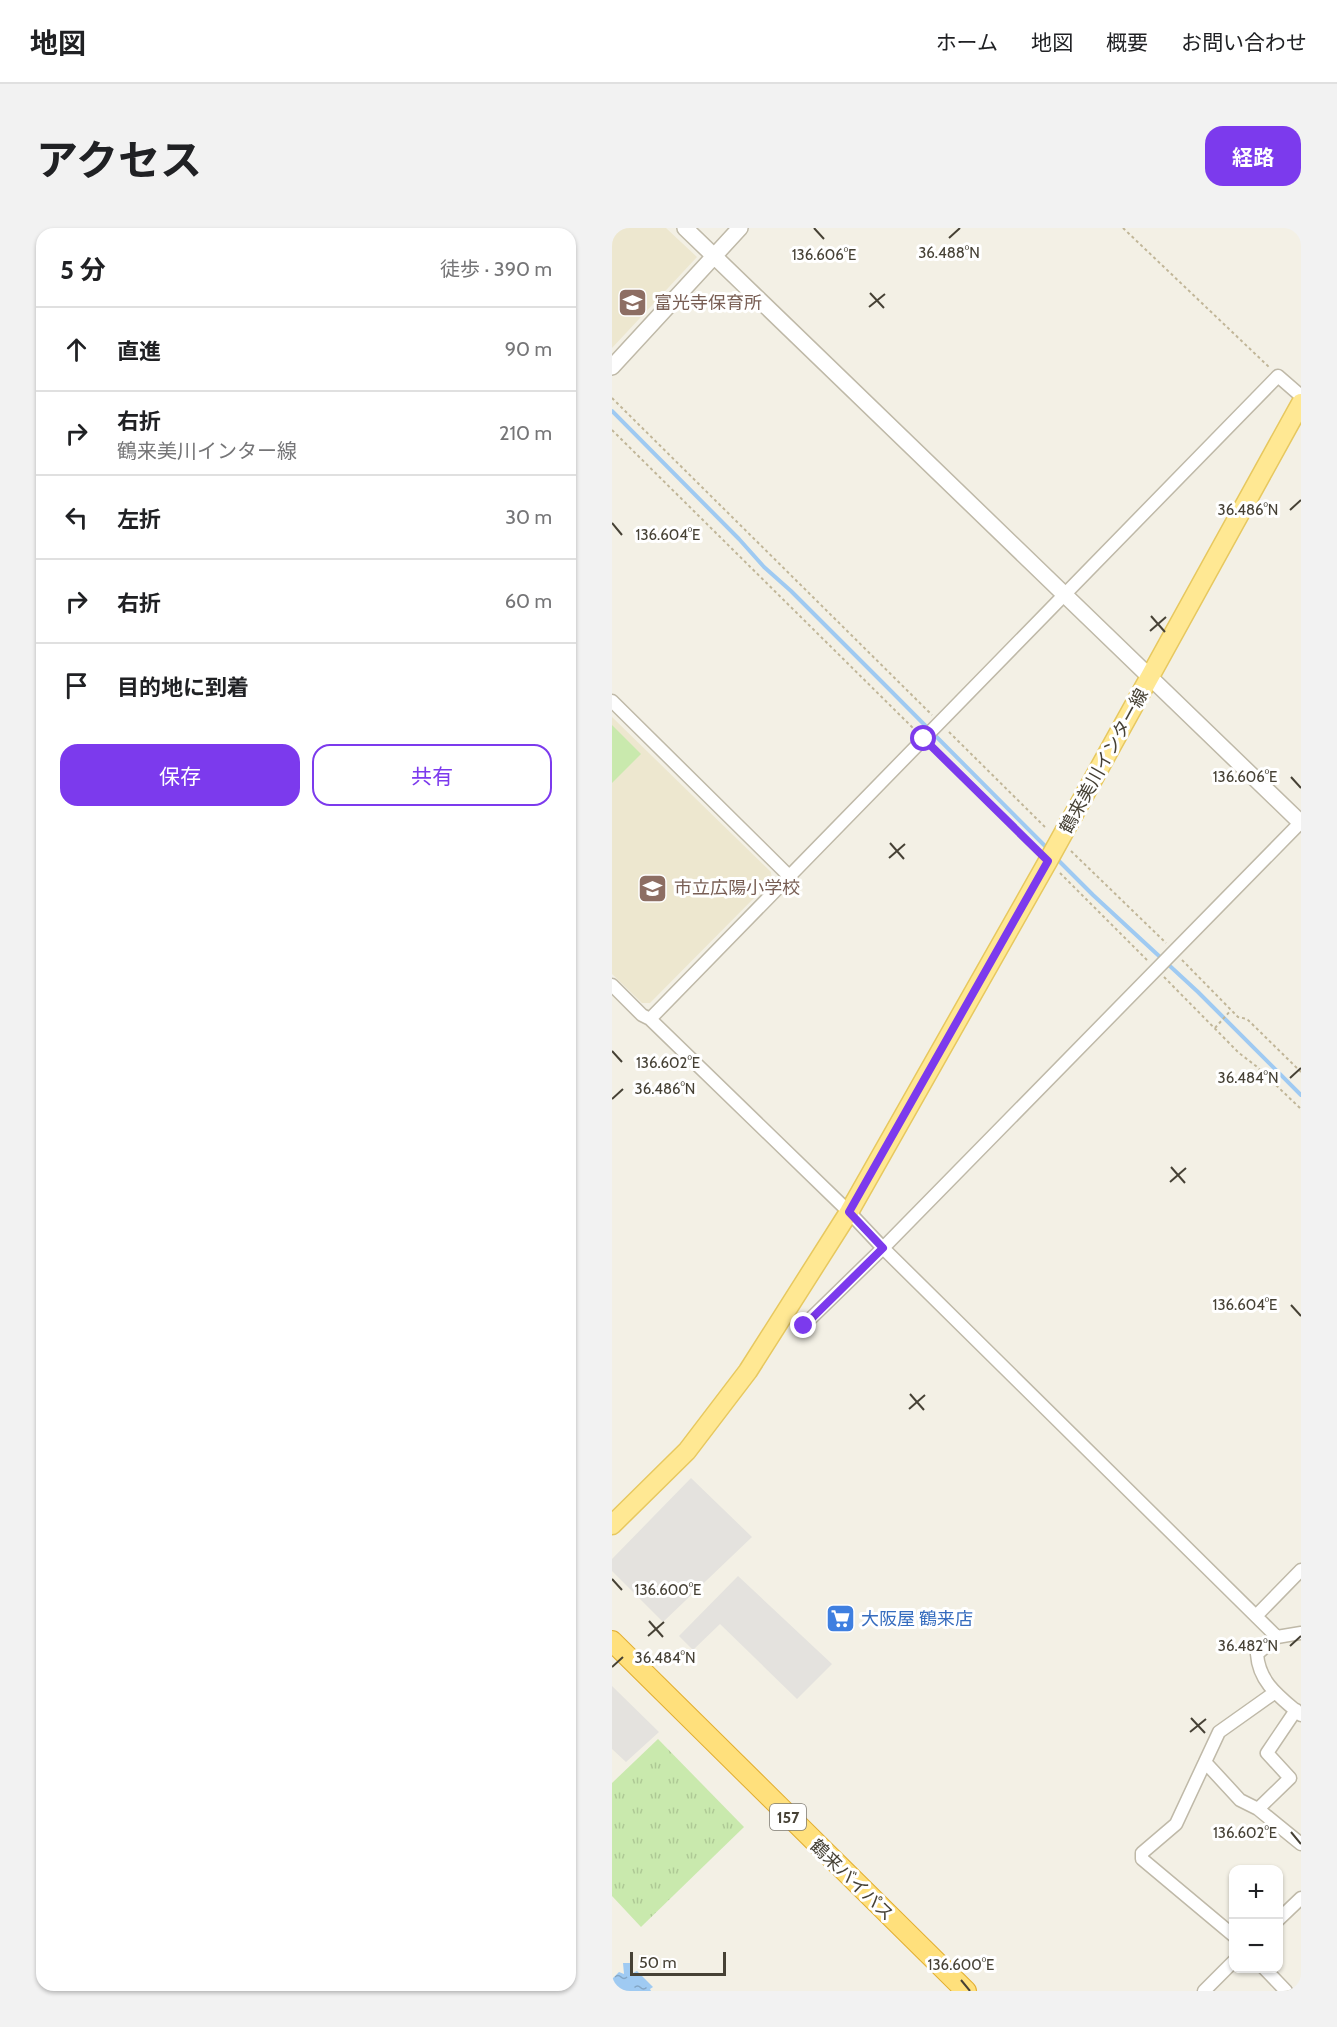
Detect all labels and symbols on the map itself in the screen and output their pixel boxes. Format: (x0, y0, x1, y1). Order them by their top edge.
text: 36.488°N (918, 244, 980, 262)
text: 136.606°E (792, 246, 856, 264)
school or university icon: 富光寺保育所 (617, 287, 649, 319)
place label: 富光寺保育所 (654, 292, 762, 314)
text: 36.486°N (1218, 501, 1278, 519)
text: 136.604°E (636, 526, 700, 544)
street label: 鶴来美川インター線 (1055, 685, 1153, 837)
route start (910, 725, 936, 751)
text: 136.606°E (1213, 768, 1277, 786)
school or university icon: 市立広陽小学校 (637, 872, 669, 904)
place label: 市立広陽小学校 (674, 877, 800, 899)
text: 136.602°E (636, 1054, 700, 1072)
text: 36.484°N (1218, 1069, 1278, 1087)
text: 36.486°N (635, 1080, 695, 1098)
text: 136.604°E (1213, 1296, 1277, 1314)
route end (790, 1312, 816, 1338)
text: 136.600°E (635, 1581, 701, 1599)
supermarket icon: 大阪屋 鶴来店 (824, 1603, 856, 1635)
place label: 大阪屋 鶴来店 (861, 1608, 973, 1630)
text: 36.482°N (1218, 1637, 1278, 1655)
text: 36.484°N (635, 1649, 695, 1667)
road number: 157 (770, 1804, 806, 1830)
text: 136.602°E (1213, 1824, 1277, 1842)
street label: 鶴来バイパス (806, 1835, 898, 1925)
scale bar (630, 1949, 726, 1976)
text: 136.600°E (928, 1956, 994, 1974)

